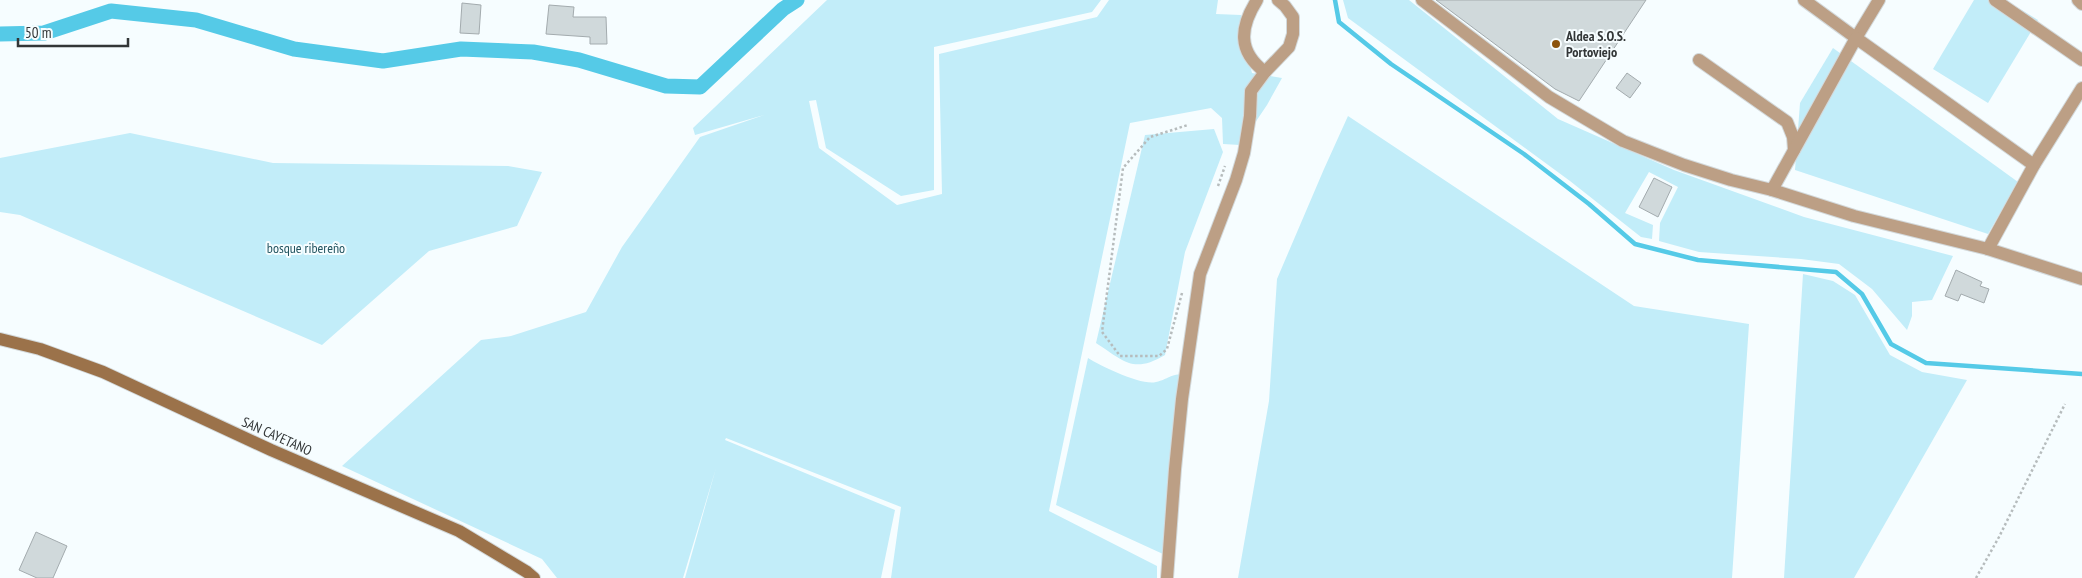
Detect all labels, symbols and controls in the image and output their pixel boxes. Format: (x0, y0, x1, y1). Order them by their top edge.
scale bar (18, 15, 128, 47)
text: 50 m (25, 23, 51, 42)
place label: Aldea S.O.S. Portoviejo (1565, 27, 1626, 61)
marker: Aldea S.O.S. Portoviejo (1550, 38, 1562, 50)
park label: bosque ribereño (267, 239, 345, 257)
street label: SAN CAYETANO (239, 413, 315, 460)

